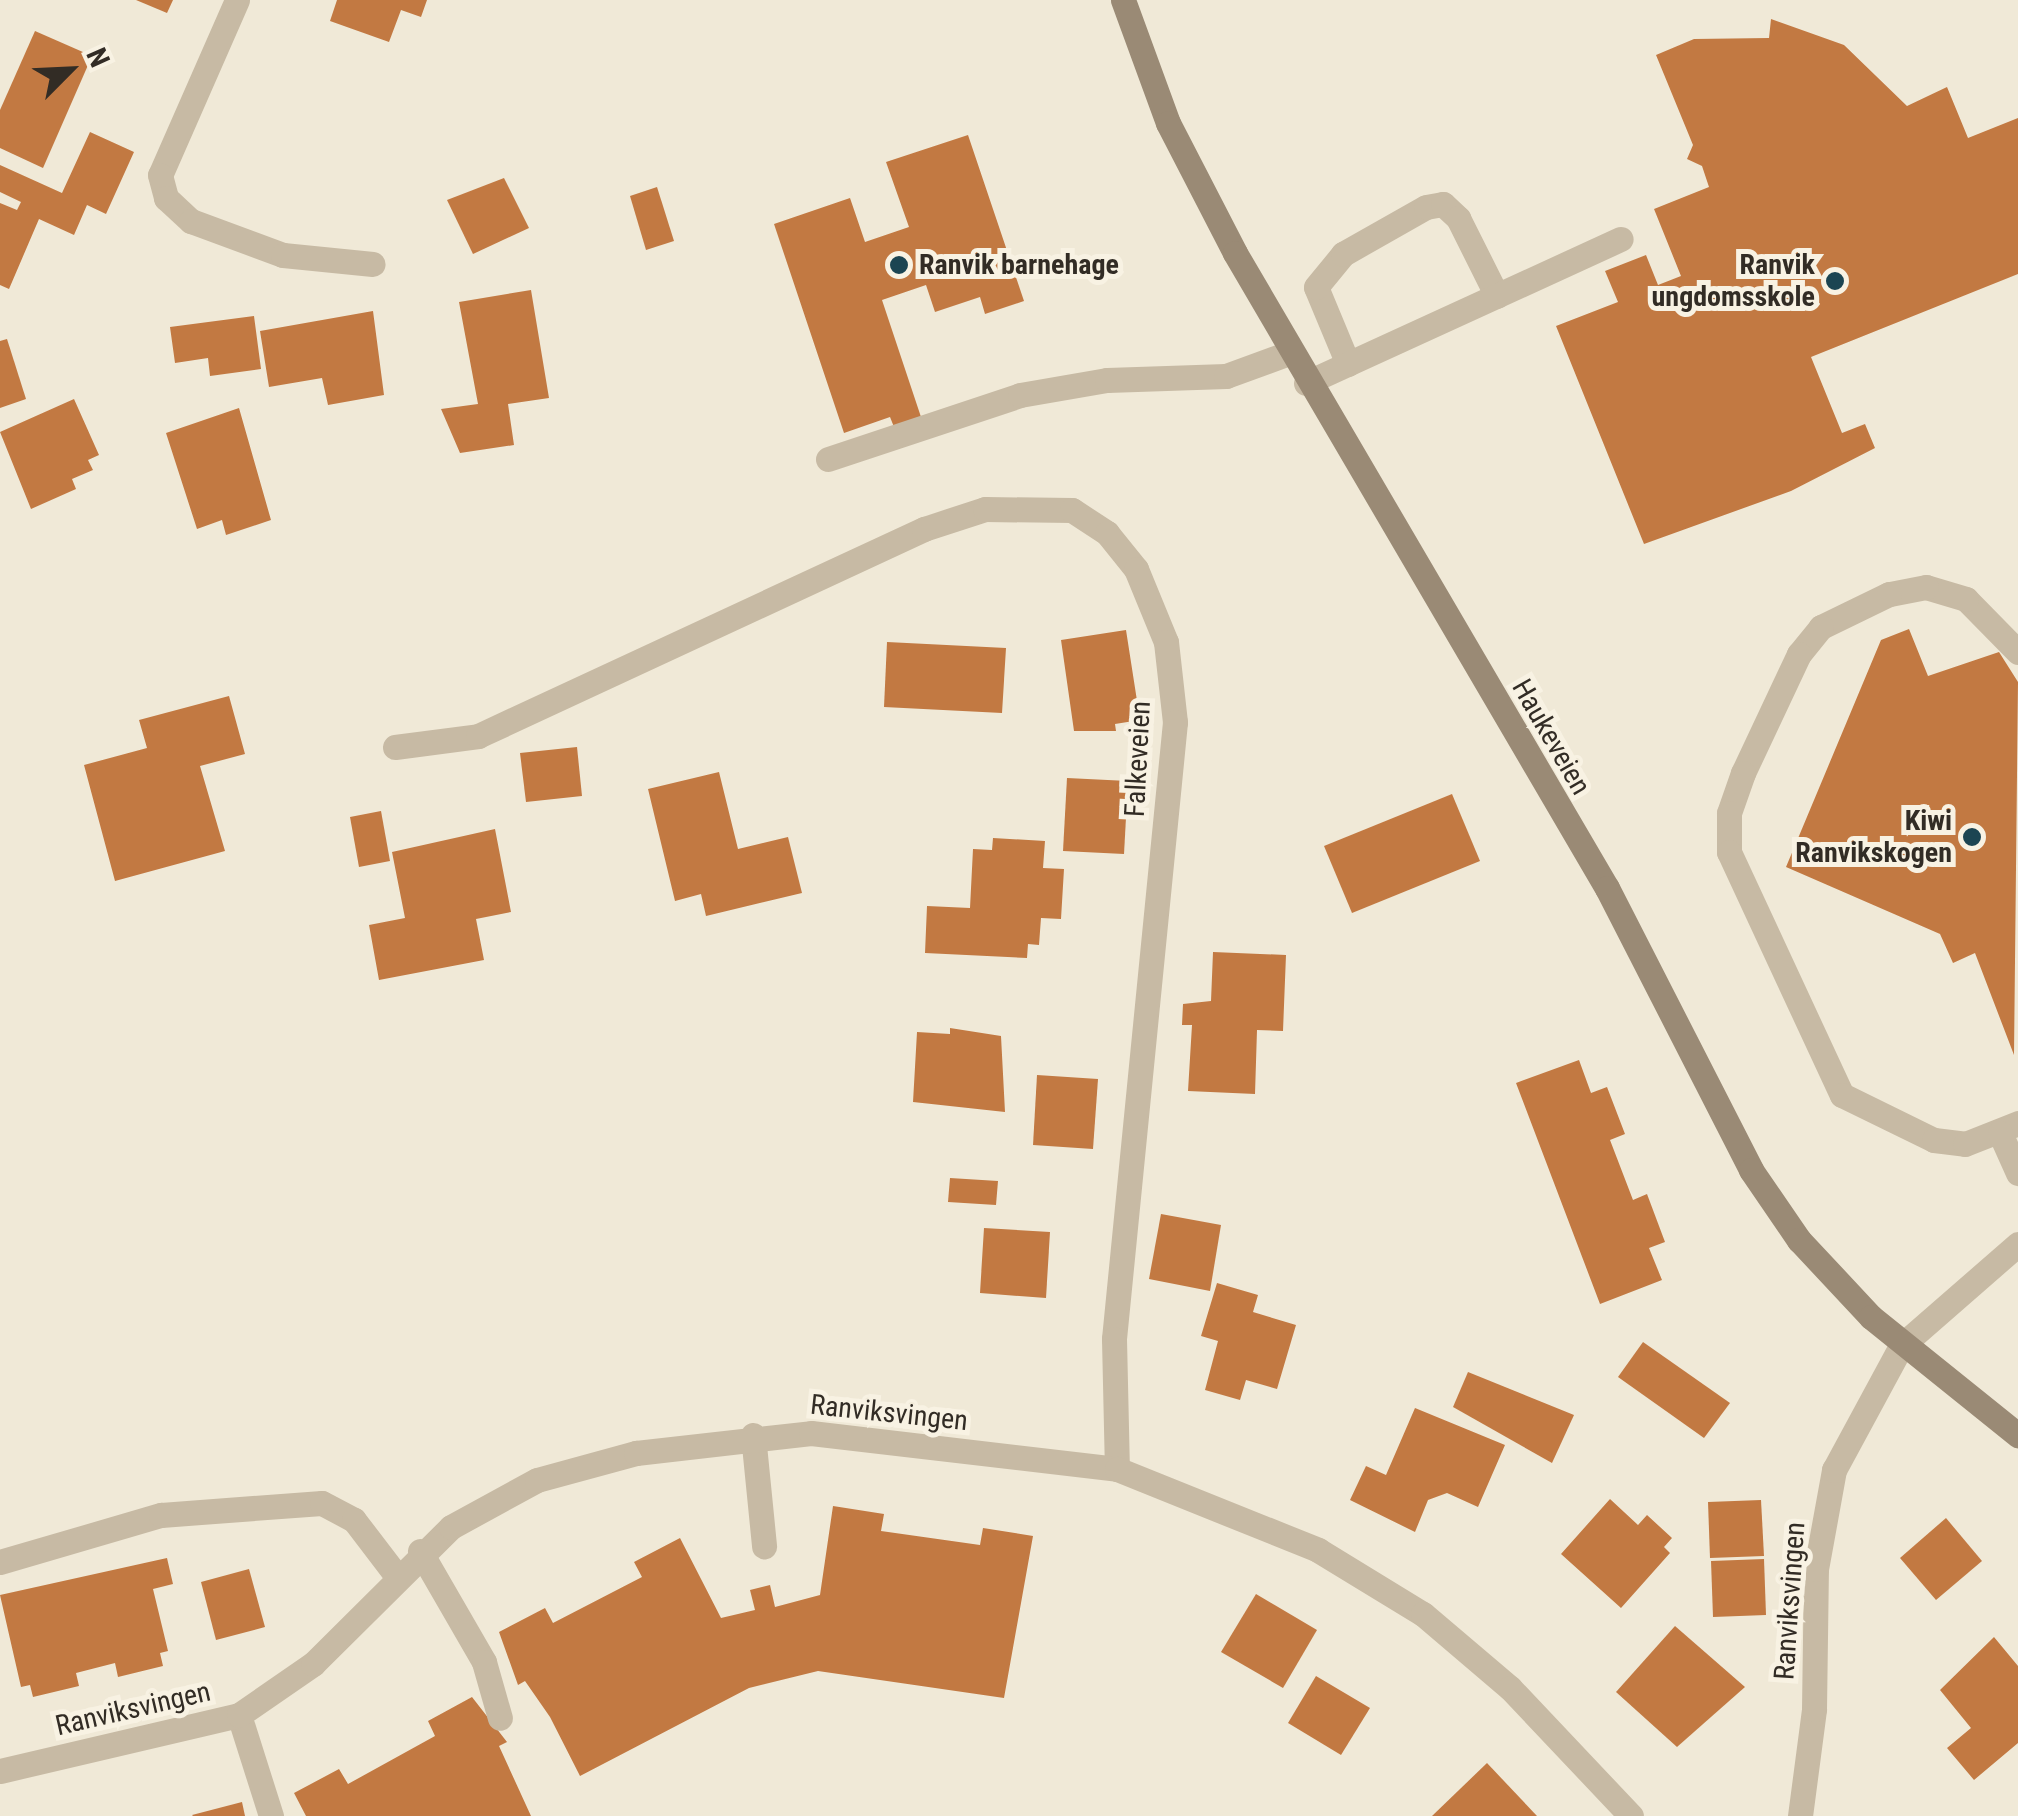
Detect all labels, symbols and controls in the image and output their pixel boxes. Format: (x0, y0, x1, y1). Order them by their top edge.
north arrow (20, 20, 120, 120)
text: N (79, 43, 116, 72)
place label: Ranvik barnehage (919, 248, 1119, 282)
place label: Ranvik ungdomsskole (1652, 248, 1815, 314)
marker: Ranvik barnehage (888, 254, 910, 276)
marker: Ranvik ungdomsskole (1824, 270, 1846, 292)
street label: Haukeveien (1505, 673, 1597, 801)
street label: Falkeveien (1118, 700, 1158, 818)
place label: Kiwi Ranvikskogen (1795, 804, 1952, 870)
marker: Kiwi Ranvikskogen (1961, 826, 1983, 848)
street label: Ranviksvingen (809, 1388, 969, 1438)
street label: Ranviksvingen (1768, 1521, 1812, 1681)
street label: Ranviksvingen (52, 1675, 214, 1743)

